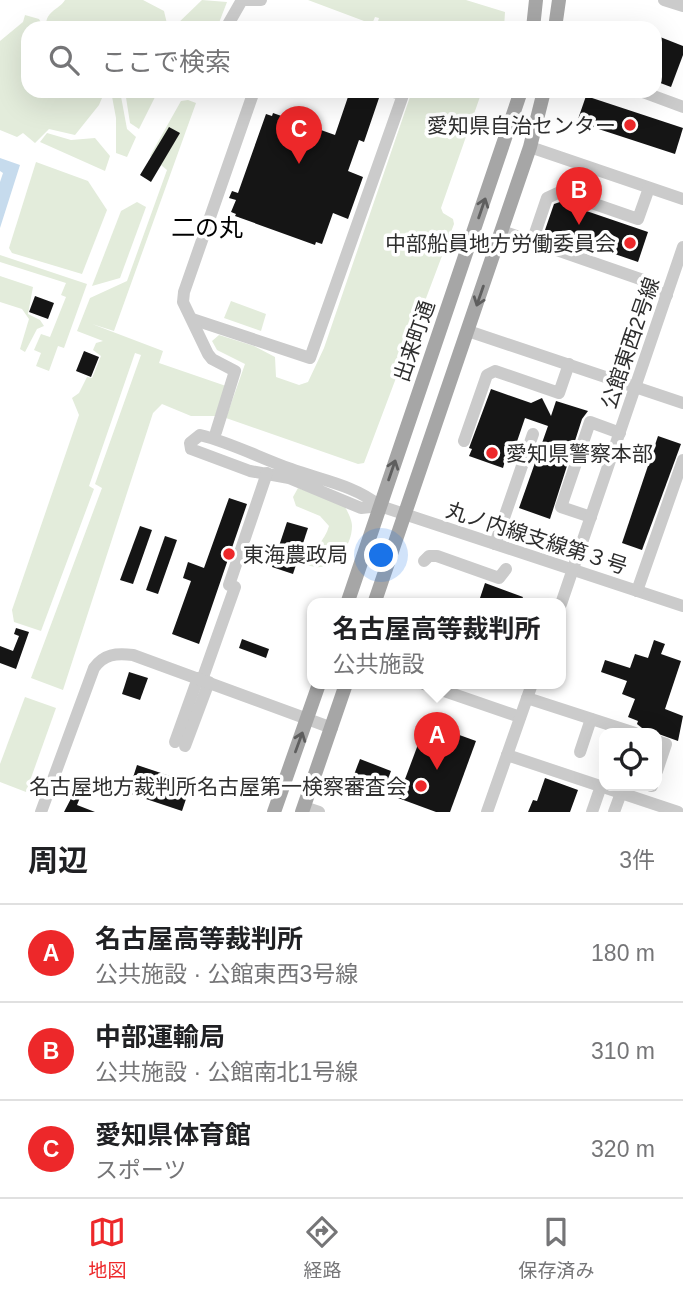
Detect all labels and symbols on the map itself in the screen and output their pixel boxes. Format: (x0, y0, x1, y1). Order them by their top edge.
pin: C (276, 106, 322, 164)
place label: 愛知県自治センター (427, 114, 616, 137)
marker: 愛知県自治センター (622, 117, 638, 133)
pin: B (556, 167, 602, 225)
one-way arrow (477, 198, 489, 220)
district label: 二の丸 (171, 214, 243, 241)
place label: 中部船員地方労働委員会 (385, 232, 616, 255)
marker: 中部船員地方労働委員会 (622, 235, 638, 251)
street label: 公館東西2号線 (597, 274, 663, 412)
one-way arrow (473, 285, 485, 307)
street label: 出来町通 (389, 298, 439, 384)
place label: 愛知県警察本部 (506, 442, 653, 465)
marker: 愛知県警察本部 (484, 445, 500, 461)
one-way arrow (387, 459, 399, 481)
street label: 丸ノ内線支線第３号 (444, 498, 630, 578)
your location (364, 538, 398, 572)
place label: 東海農政局 (243, 543, 348, 566)
marker: 東海農政局 (221, 546, 237, 562)
pin: A (414, 712, 460, 770)
one-way arrow (294, 732, 306, 754)
place label: 名古屋地方裁判所名古屋第一検察審査会 (29, 775, 407, 798)
marker: 名古屋地方裁判所名古屋第一検察審査会 (413, 778, 429, 794)

